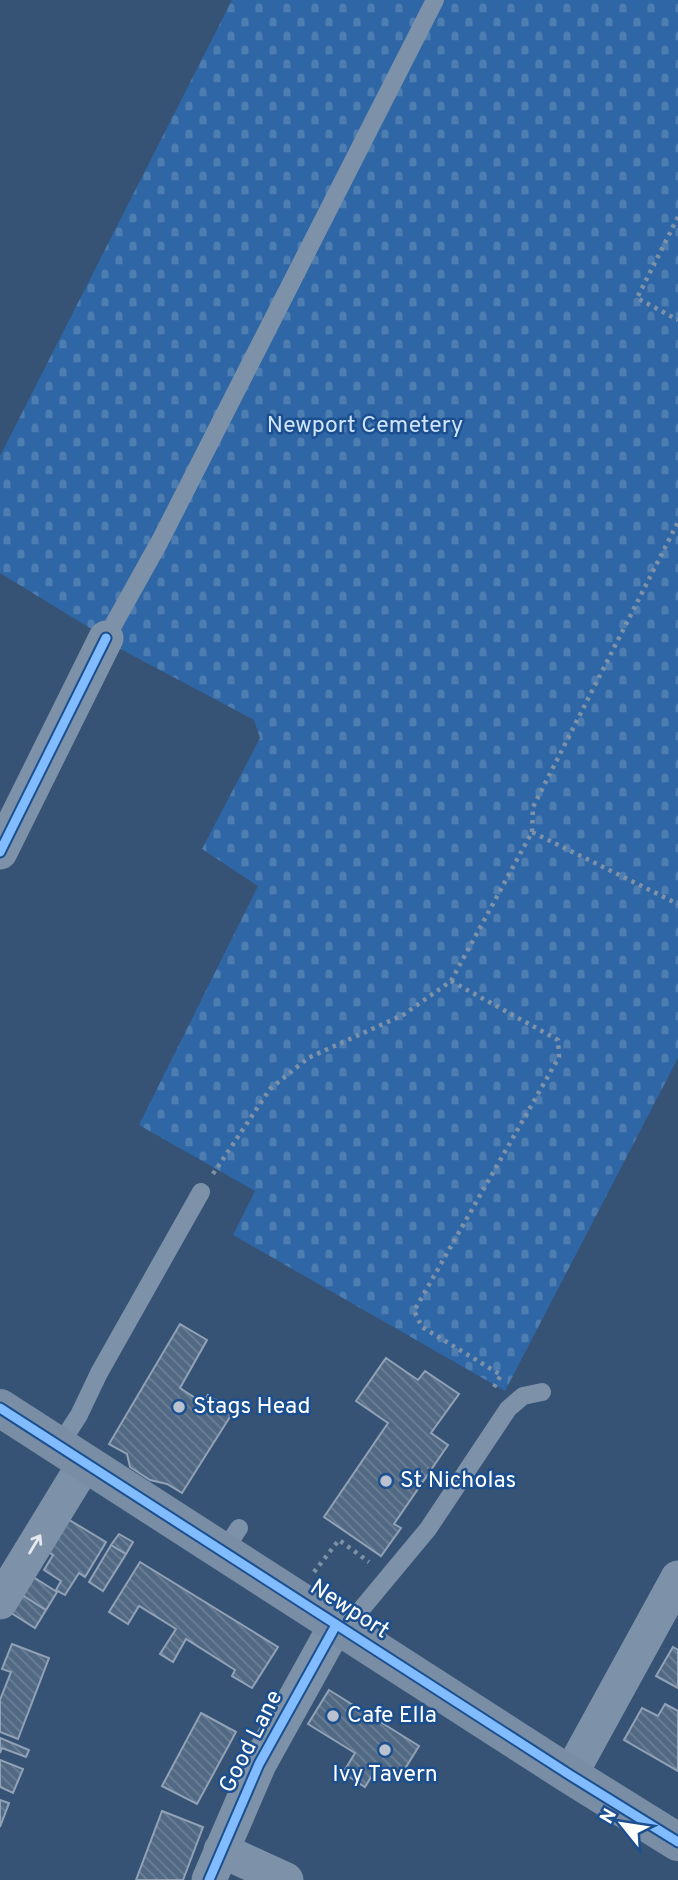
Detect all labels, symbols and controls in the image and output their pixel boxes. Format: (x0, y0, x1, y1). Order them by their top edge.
park label: Newport Cemetery (267, 412, 463, 441)
place label: Stags Head (193, 1393, 310, 1422)
marker: Stags Head (171, 1399, 187, 1415)
place label: St Nicholas (400, 1467, 516, 1496)
marker: St Nicholas (378, 1473, 394, 1489)
one-way arrow (29, 1535, 43, 1555)
street label: Newport (304, 1574, 394, 1646)
street label: Good Lane (214, 1686, 290, 1798)
place label: Cafe Ella (347, 1702, 437, 1731)
marker: Cafe Ella (325, 1708, 341, 1724)
marker: Ivy Tavern (377, 1742, 393, 1758)
place label: Ivy Tavern (332, 1761, 438, 1790)
north arrow (587, 1789, 657, 1859)
text: N (595, 1805, 623, 1828)

